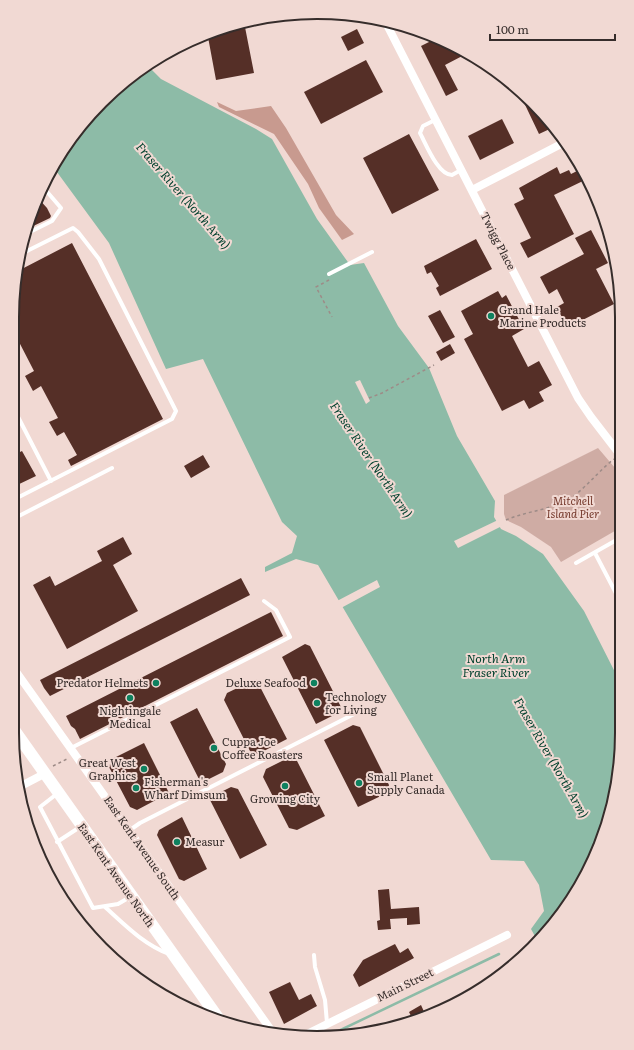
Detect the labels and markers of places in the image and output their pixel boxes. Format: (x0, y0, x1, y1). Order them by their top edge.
place label: Grand Hale Marine Products (499, 301, 586, 330)
marker: Grand Hale Marine Products (486, 311, 496, 321)
place label: Predator Helmets (56, 674, 148, 690)
place label: Deluxe Seafood (226, 674, 306, 690)
marker: Predator Helmets (151, 678, 161, 688)
marker: Deluxe Seafood (309, 678, 319, 688)
place label: Technology for Living (325, 688, 387, 717)
marker: Nightingale Medical (125, 693, 135, 703)
marker: Technology for Living (312, 698, 322, 708)
place label: Nightingale Medical (99, 702, 161, 731)
place label: Cuppa Joe Coffee Roasters (222, 733, 303, 762)
marker: Cuppa Joe Coffee Roasters (209, 743, 219, 753)
place label: Great West Graphics (79, 754, 137, 783)
marker: Great West Graphics (139, 764, 149, 774)
place label: Small Planet Supply Canada (367, 768, 445, 797)
place label: Fisherman's Wharf Dimsum (144, 773, 226, 802)
marker: Small Planet Supply Canada (354, 778, 364, 788)
marker: Growing City (280, 781, 290, 791)
marker: Fisherman's Wharf Dimsum (131, 783, 141, 793)
place label: Growing City (250, 790, 321, 806)
place label: Measur (185, 833, 225, 849)
marker: Measur (172, 837, 182, 847)

